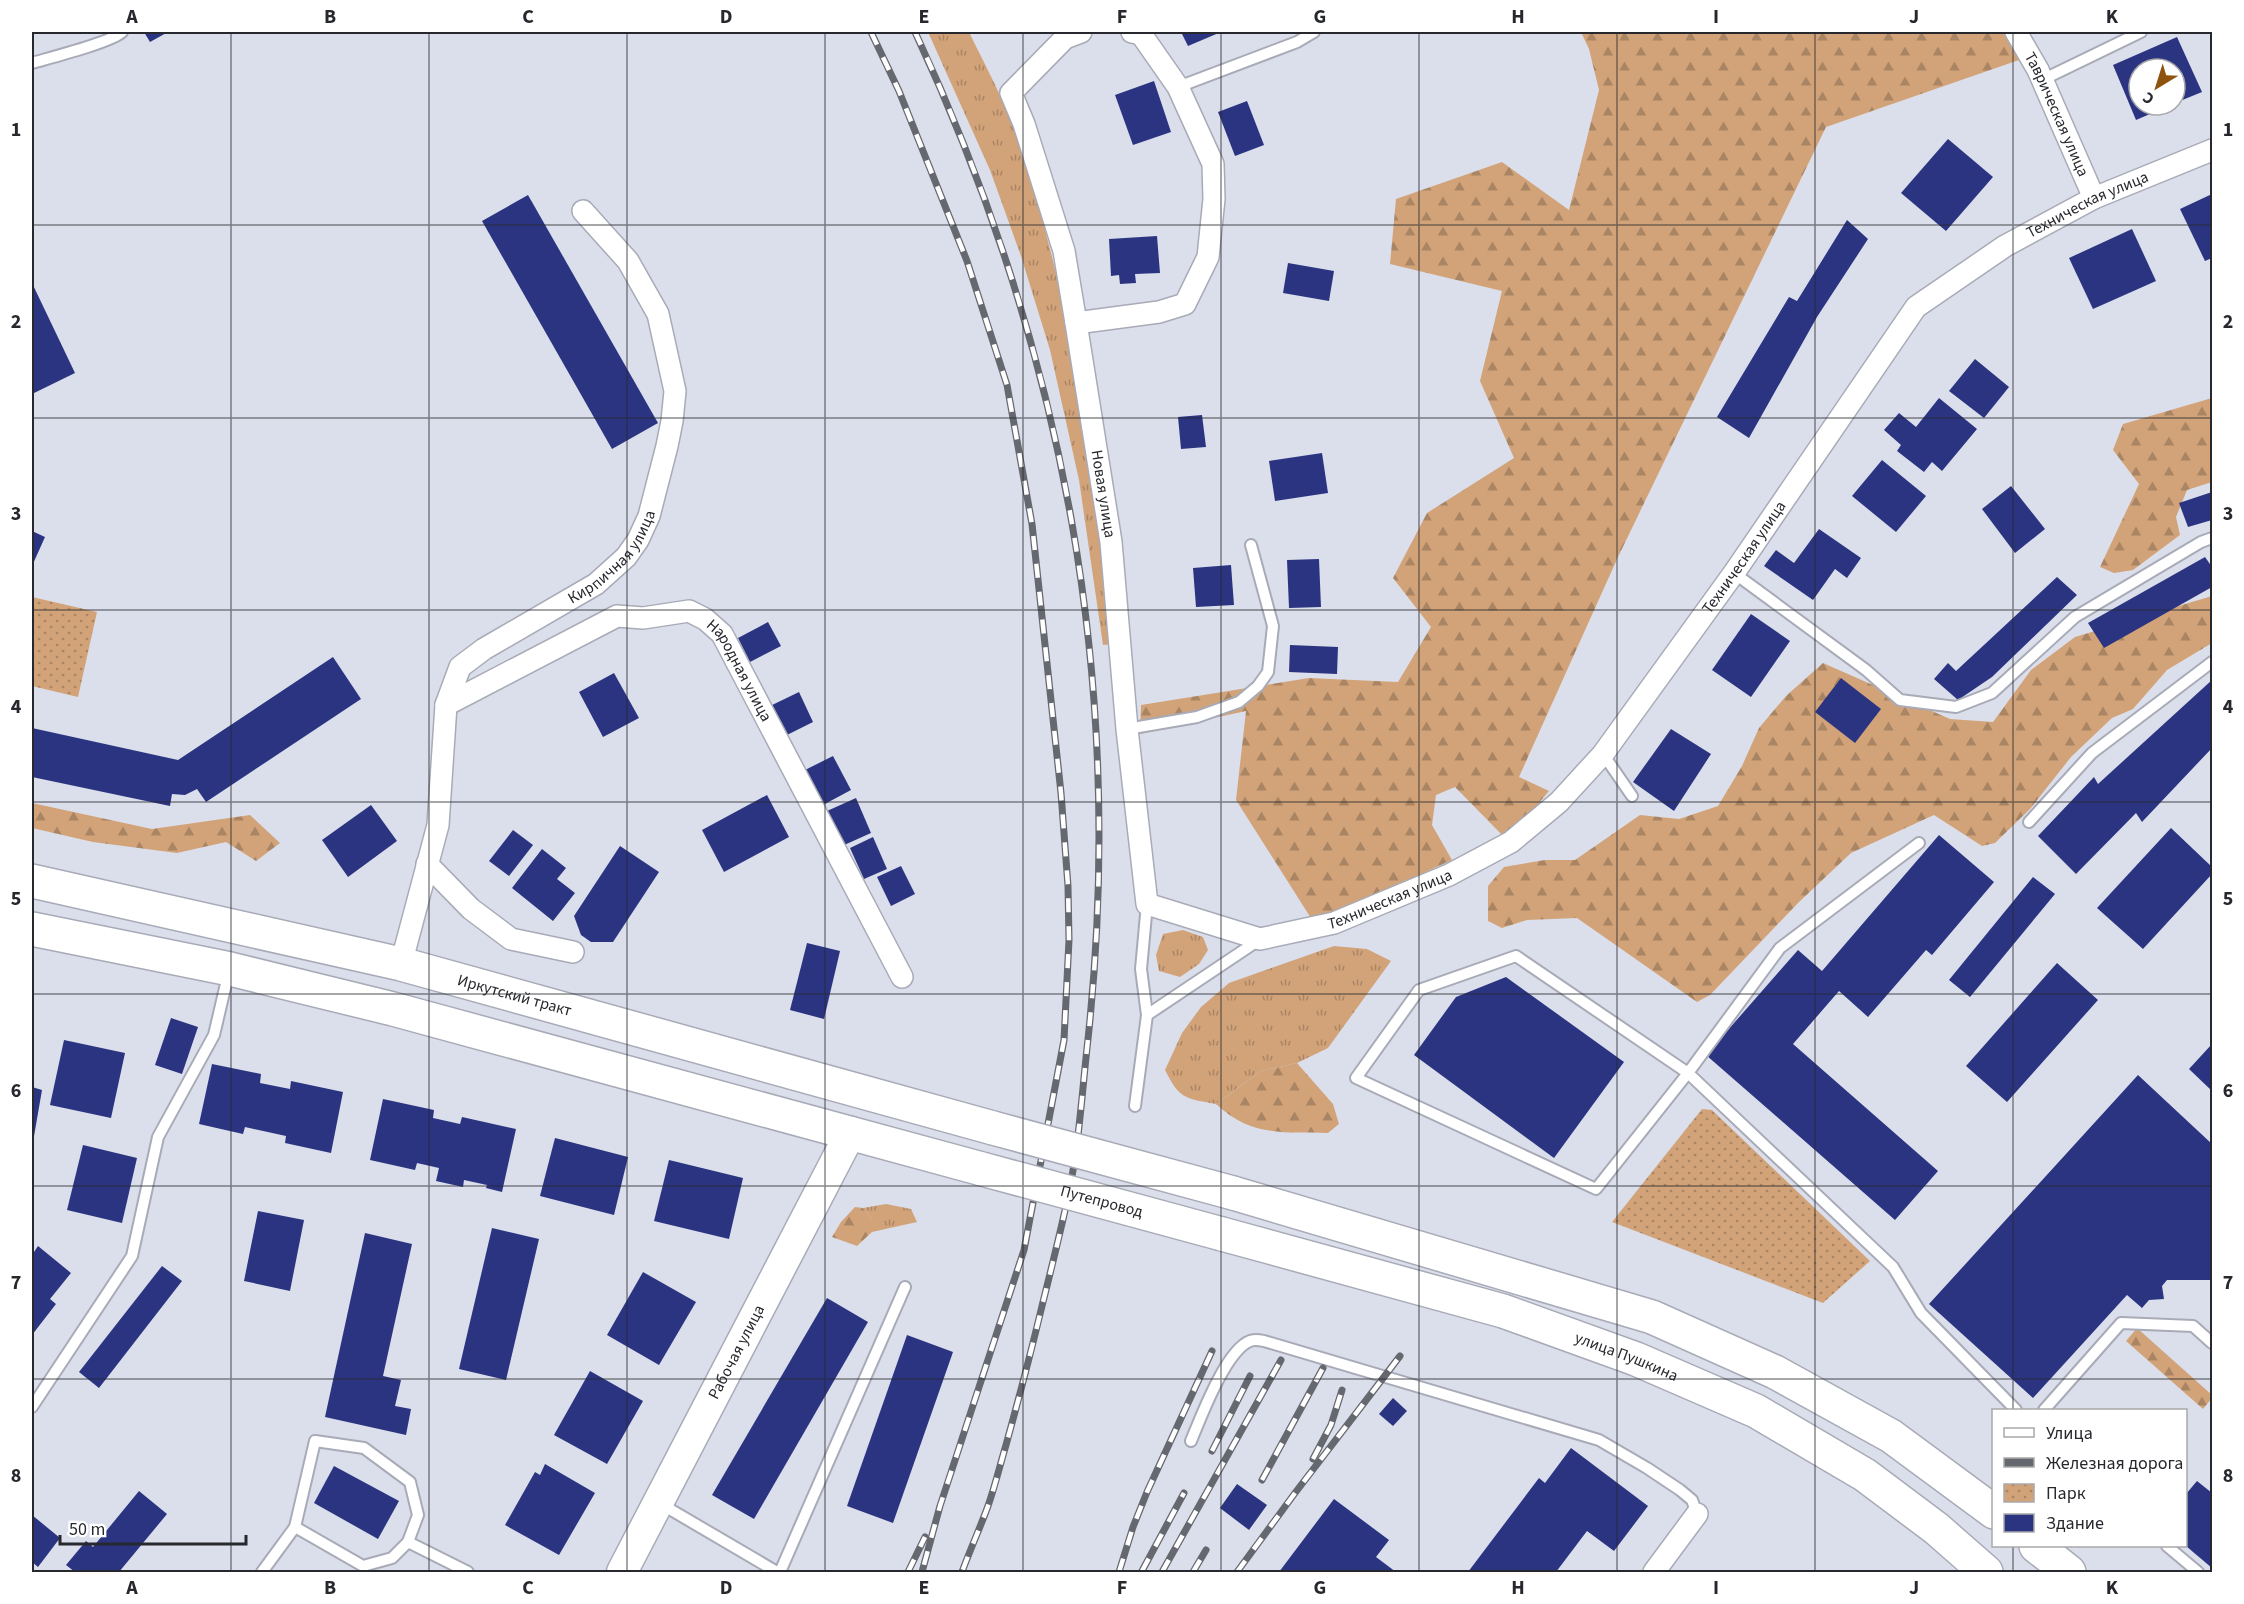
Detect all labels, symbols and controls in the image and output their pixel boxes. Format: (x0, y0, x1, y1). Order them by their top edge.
text: A (125, 3, 138, 31)
text: B (324, 3, 336, 31)
text: C (522, 3, 534, 31)
text: D (720, 3, 732, 31)
text: E (919, 3, 929, 31)
text: F (1117, 3, 1127, 31)
text: G (1314, 3, 1326, 31)
text: H (1511, 3, 1525, 31)
text: I (1713, 3, 1719, 31)
text: J (1909, 3, 1919, 31)
text: K (2106, 3, 2119, 31)
street label: Таврическая улица (2019, 48, 2094, 180)
north arrow (2127, 57, 2187, 117)
text: С (2138, 86, 2159, 110)
text: 1 (11, 116, 21, 144)
text: 1 (2223, 116, 2233, 144)
street label: Техническая улица (2022, 166, 2152, 243)
text: 2 (11, 308, 21, 336)
text: 2 (2223, 308, 2233, 336)
street label: Новая улица (1085, 448, 1121, 539)
street label: Техническая улица (1697, 496, 1791, 618)
text: 3 (11, 500, 21, 528)
text: 3 (2223, 500, 2233, 528)
street label: Кирпичная улица (564, 508, 661, 609)
street label: Народная улица (702, 614, 777, 726)
text: 4 (11, 693, 22, 721)
text: 4 (2223, 693, 2234, 721)
street label: Техническая улица (1326, 864, 1456, 935)
text: 5 (11, 885, 21, 913)
text: 5 (2223, 885, 2233, 913)
street label: Иркутский тракт (455, 969, 574, 1022)
text: 6 (11, 1077, 21, 1105)
text: 6 (2223, 1077, 2233, 1105)
street label: Путепровод (1058, 1180, 1146, 1223)
text: 7 (11, 1269, 21, 1297)
text: 7 (2223, 1269, 2233, 1297)
street label: Рабочая улица (703, 1301, 770, 1403)
street label: улица Пушкина (1572, 1327, 1681, 1387)
legend (1992, 1409, 2187, 1547)
text: Улица (2046, 1421, 2093, 1446)
text: Железная дорога (2046, 1451, 2183, 1476)
text: 8 (11, 1462, 21, 1490)
text: 8 (2223, 1462, 2233, 1490)
text: Парк (2046, 1481, 2086, 1506)
scale bar (60, 1508, 246, 1546)
text: Здание (2046, 1511, 2104, 1536)
text: 50 m (69, 1517, 105, 1542)
text: A (125, 1574, 138, 1602)
text: B (324, 1574, 336, 1602)
text: C (522, 1574, 534, 1602)
text: D (720, 1574, 732, 1602)
text: E (919, 1574, 929, 1602)
text: F (1117, 1574, 1127, 1602)
text: G (1314, 1574, 1326, 1602)
text: H (1511, 1574, 1525, 1602)
text: I (1713, 1574, 1719, 1602)
text: J (1909, 1574, 1919, 1602)
text: K (2106, 1574, 2119, 1602)

